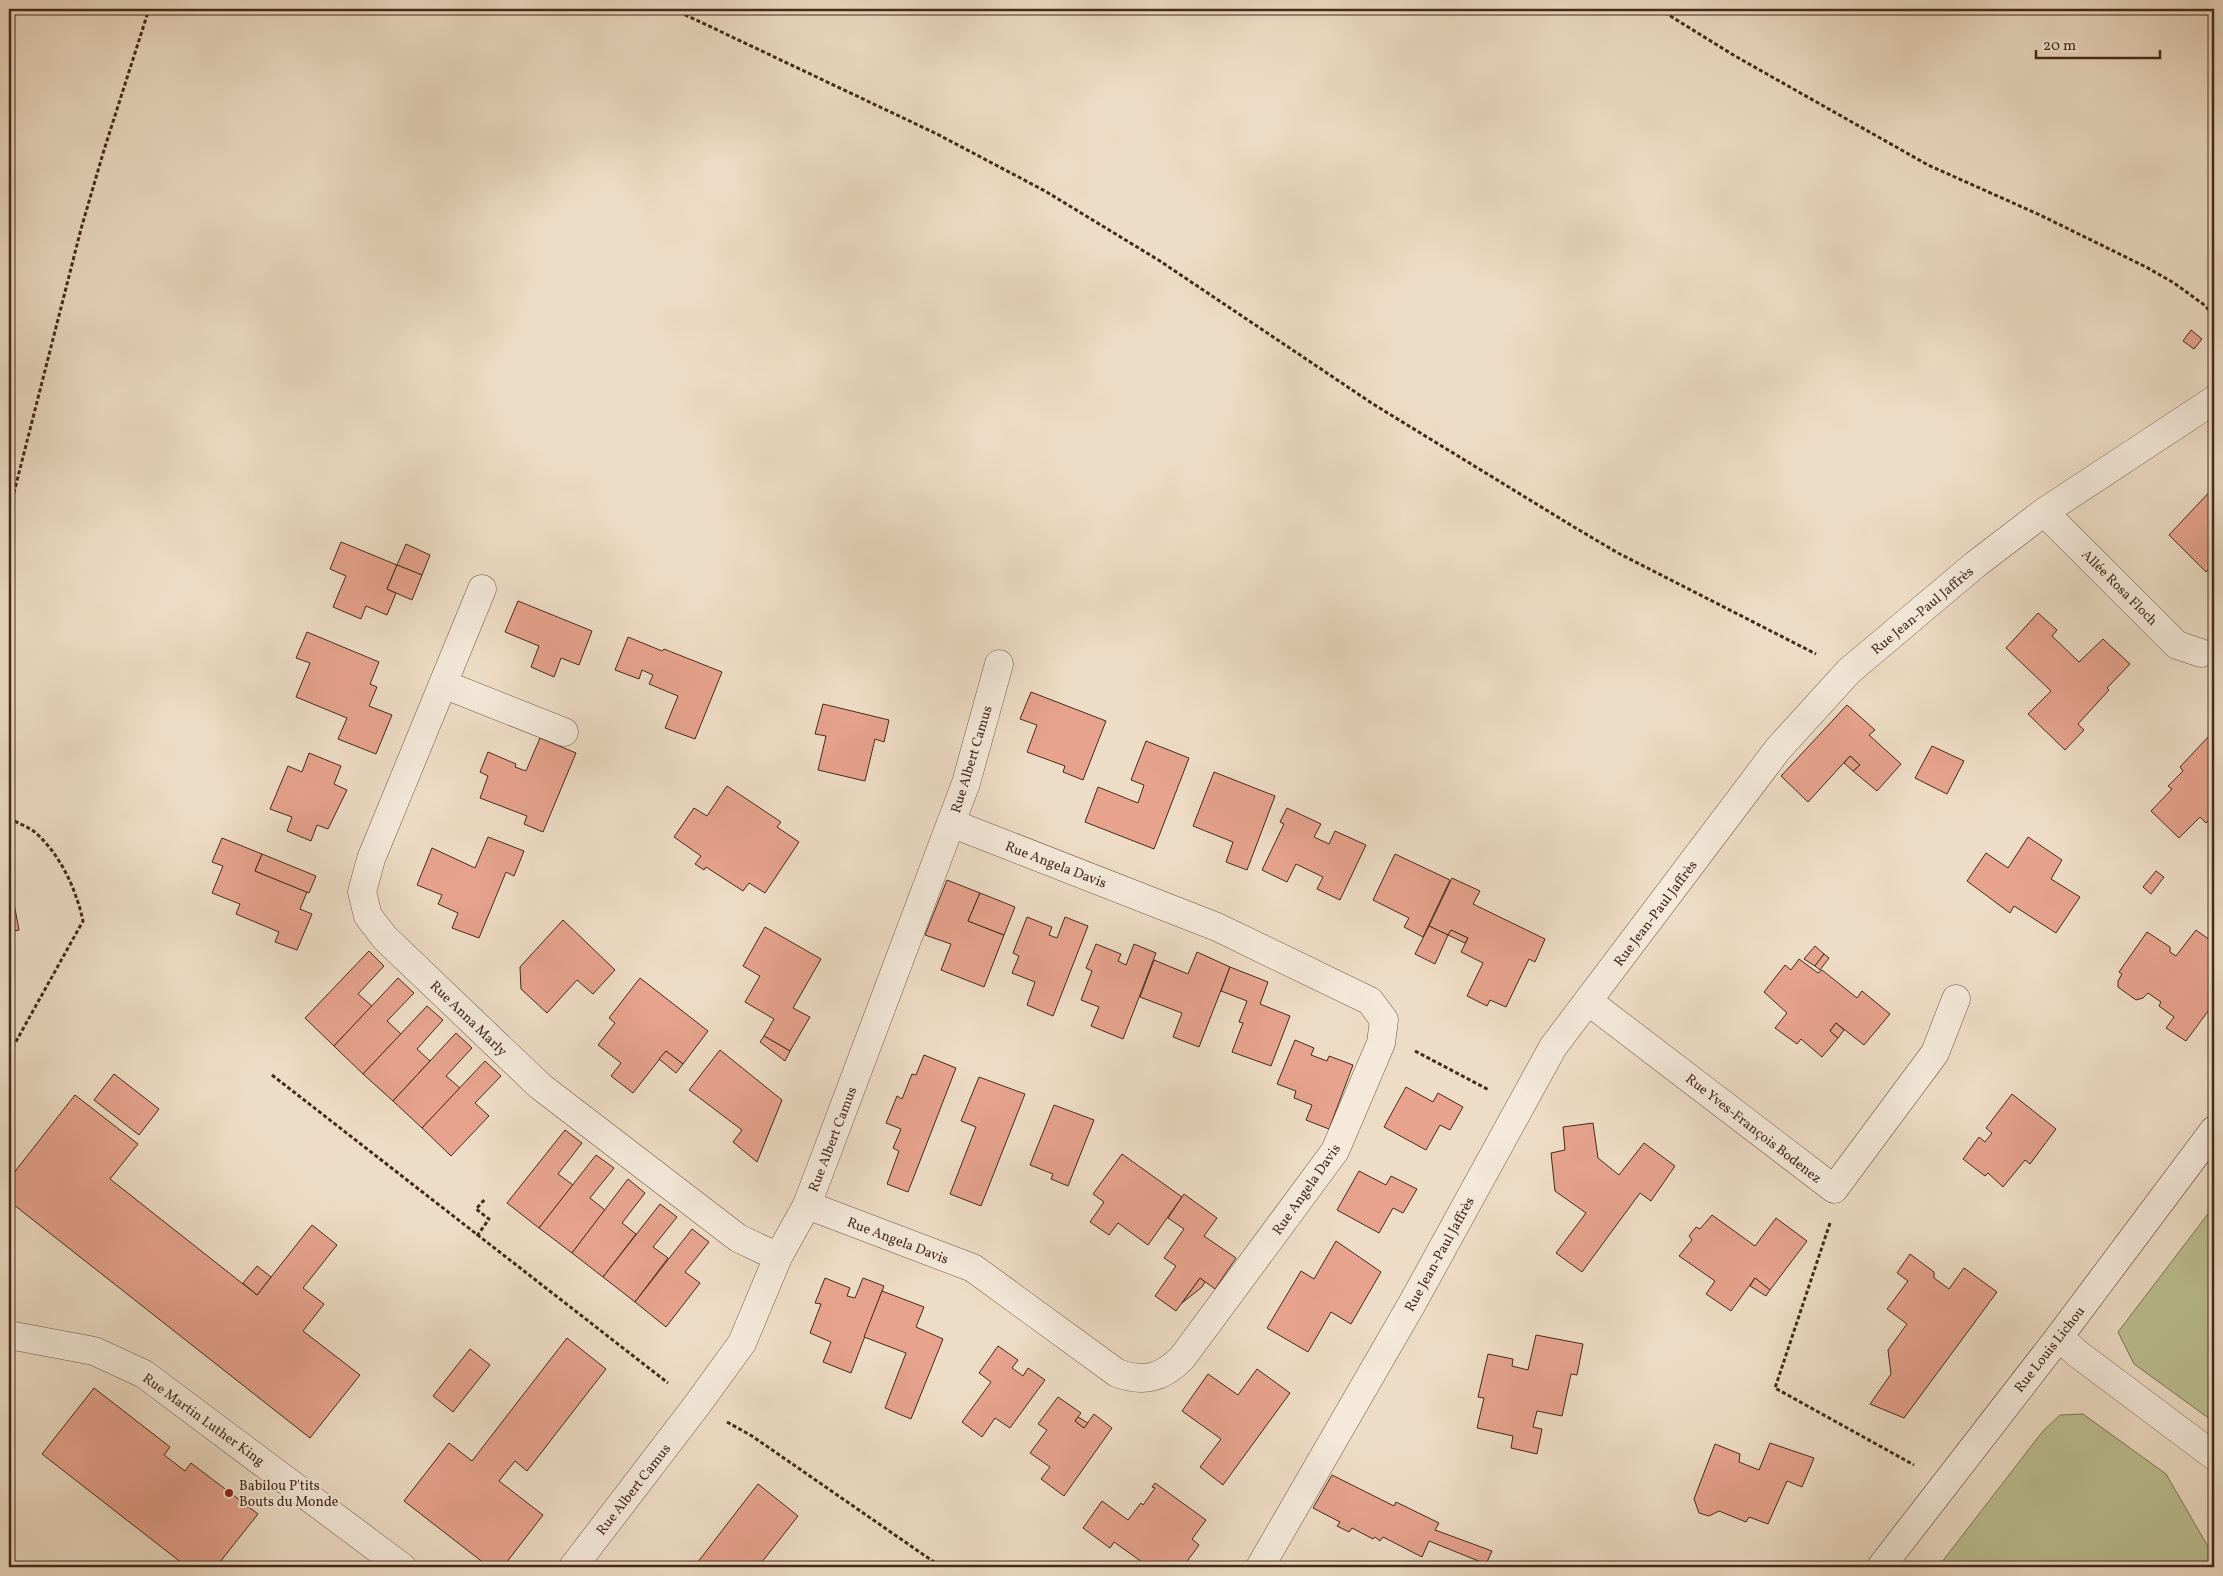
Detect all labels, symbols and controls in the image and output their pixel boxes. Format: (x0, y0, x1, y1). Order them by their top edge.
scale bar (2036, 28, 2159, 60)
text: 20 m (2043, 36, 2076, 57)
street label: Allée Rosa Floch (2077, 546, 2161, 630)
street label: Rue Jean-Paul Jaffrès (1868, 563, 1978, 660)
street label: Rue Albert Camus (947, 703, 998, 815)
street label: Rue Angela Davis (1002, 837, 1109, 893)
street label: Rue Jean-Paul Jaffrès (1610, 857, 1702, 971)
street label: Rue Anna Marly (425, 977, 511, 1061)
street label: Rue Yves-François Bodenez (1681, 1070, 1825, 1188)
street label: Rue Albert Camus (805, 1084, 862, 1195)
street label: Rue Angela Davis (1269, 1140, 1346, 1239)
street label: Rue Jean-Paul Jaffrès (1401, 1194, 1480, 1315)
street label: Rue Angela Davis (844, 1213, 951, 1269)
street label: Rue Louis Lichou (2010, 1303, 2090, 1397)
street label: Rue Martin Luther King (138, 1369, 268, 1471)
street label: Rue Albert Camus (592, 1440, 676, 1540)
place label: Babilou P'tits Bouts du Monde (239, 1477, 339, 1512)
marker: Babilou P'tits Bouts du Monde (223, 1487, 235, 1499)

